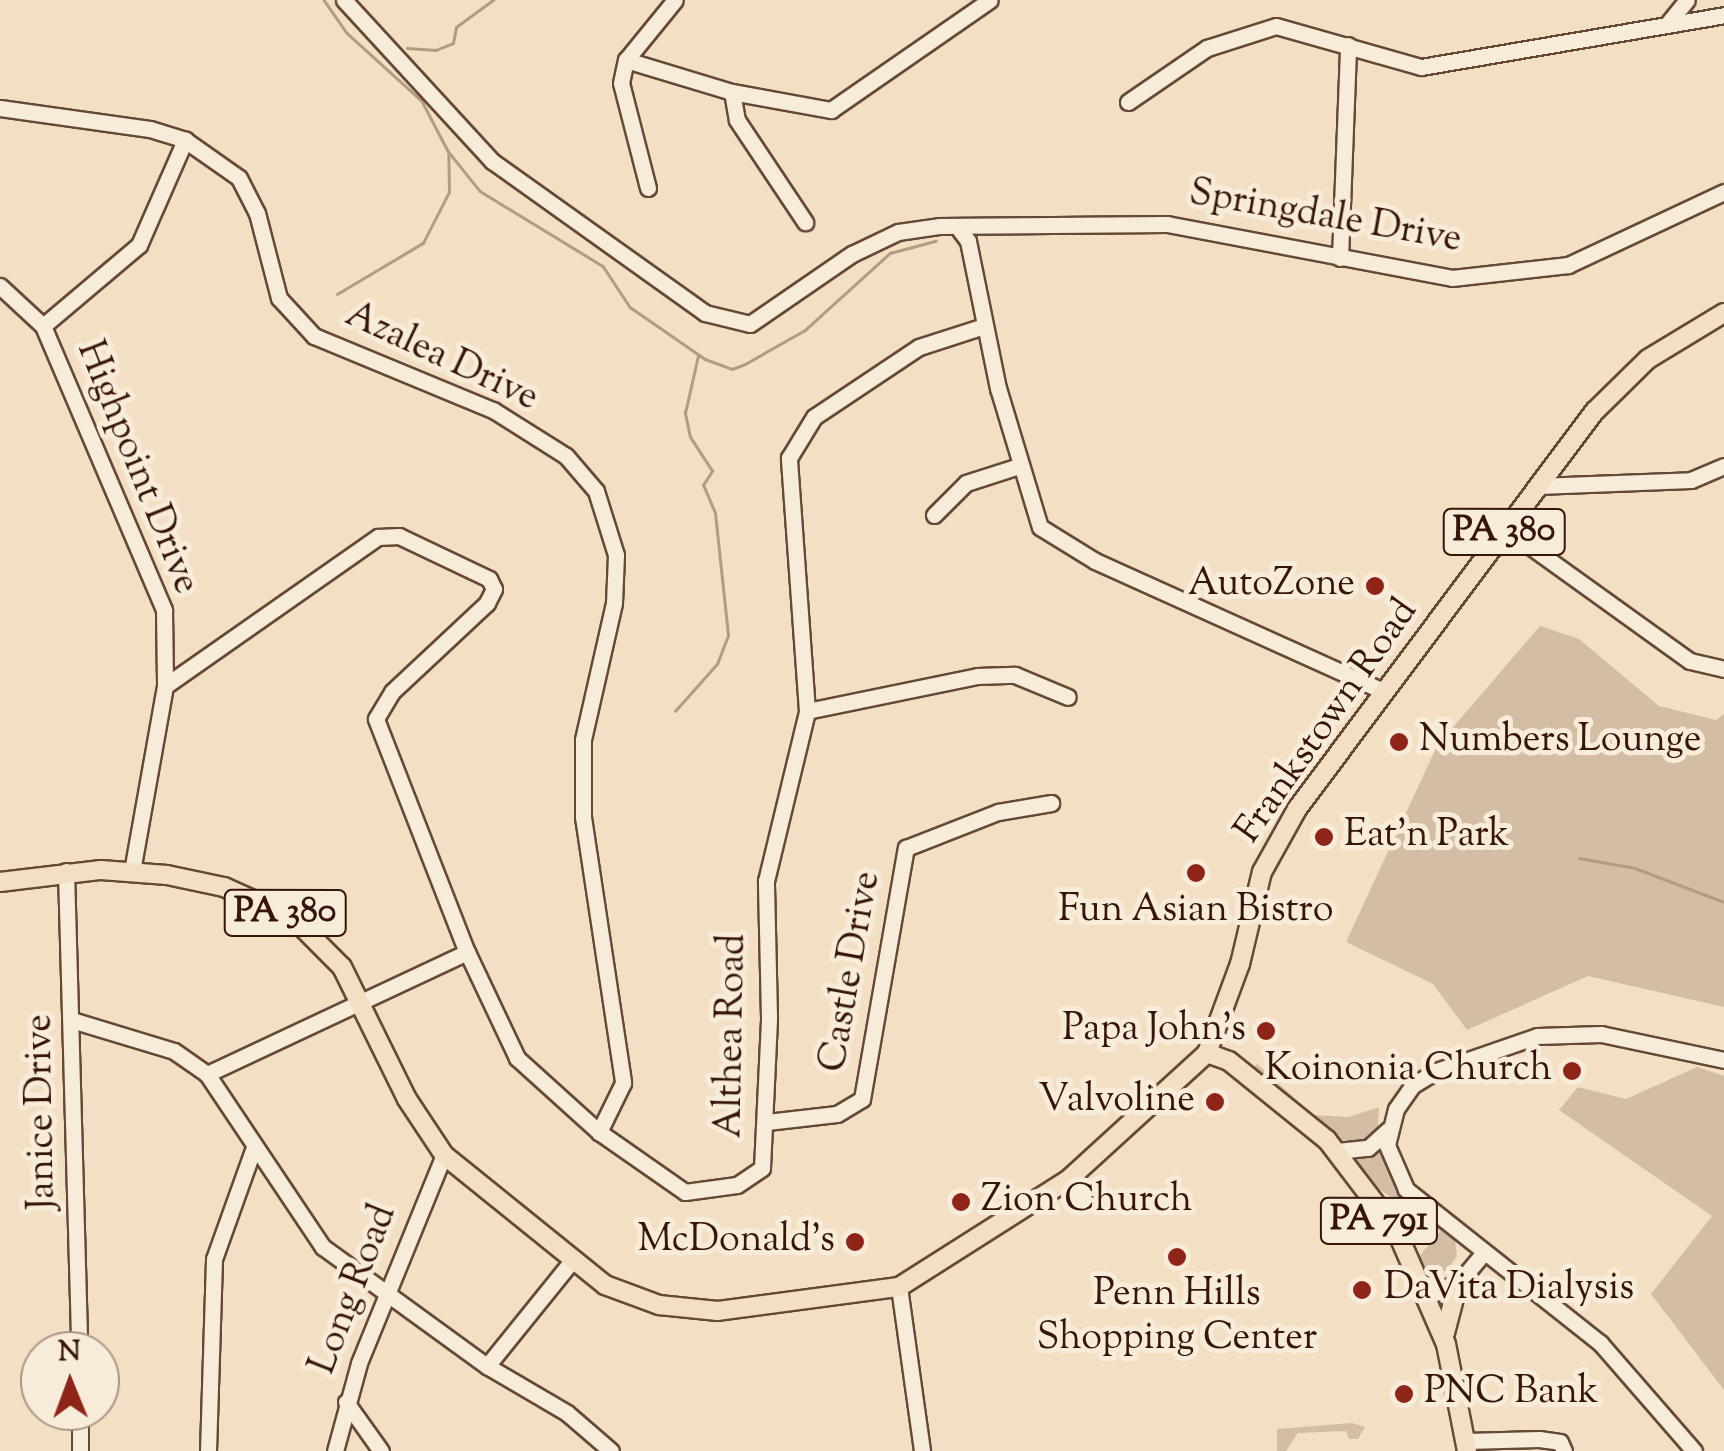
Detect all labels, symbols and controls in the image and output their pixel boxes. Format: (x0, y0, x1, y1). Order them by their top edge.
street label: Springdale Drive (1185, 172, 1465, 264)
street label: Azalea Drive (337, 293, 545, 423)
street label: Highpoint Drive (65, 335, 207, 601)
road number: PA 380 (1442, 502, 1566, 562)
place label: AutoZone (1188, 563, 1355, 609)
marker: AutoZone (1364, 575, 1386, 597)
street label: Frankstown Road (1227, 591, 1429, 853)
place label: Numbers Lounge (1419, 719, 1702, 765)
marker: Numbers Lounge (1388, 731, 1410, 753)
place label: Eat'n Park (1344, 814, 1509, 860)
marker: Eat'n Park (1313, 826, 1335, 848)
marker: Fun Asian Bistro (1185, 862, 1207, 884)
street label: Castle Drive (812, 868, 892, 1076)
road number: PA 380 (222, 883, 348, 943)
place label: Fun Asian Bistro (1058, 889, 1334, 935)
street label: Althea Road (708, 933, 758, 1139)
place label: Papa John's (1062, 1008, 1246, 1054)
street label: Janice Drive (18, 1014, 68, 1210)
marker: Papa John's (1255, 1020, 1277, 1042)
place label: Koinonia Church (1265, 1048, 1552, 1094)
marker: Koinonia Church (1561, 1060, 1583, 1082)
place label: Valvoline (1038, 1079, 1195, 1125)
marker: Valvoline (1204, 1091, 1226, 1113)
place label: Zion Church (981, 1179, 1192, 1225)
marker: Zion Church (950, 1191, 972, 1213)
road number: PA 791 (1319, 1191, 1439, 1251)
street label: Long Road (302, 1199, 408, 1381)
place label: McDonald's (637, 1219, 835, 1265)
marker: McDonald's (844, 1231, 866, 1253)
marker: Penn Hills Shopping Center (1166, 1246, 1188, 1268)
place label: DaVita Dialysis (1384, 1267, 1634, 1313)
place label: Penn Hills Shopping Center (1037, 1273, 1317, 1362)
marker: DaVita Dialysis (1349, 1277, 1375, 1303)
north arrow (20, 1331, 120, 1431)
text: N (58, 1333, 81, 1373)
place label: PNC Bank (1424, 1371, 1599, 1417)
marker: PNC Bank (1393, 1383, 1415, 1405)

